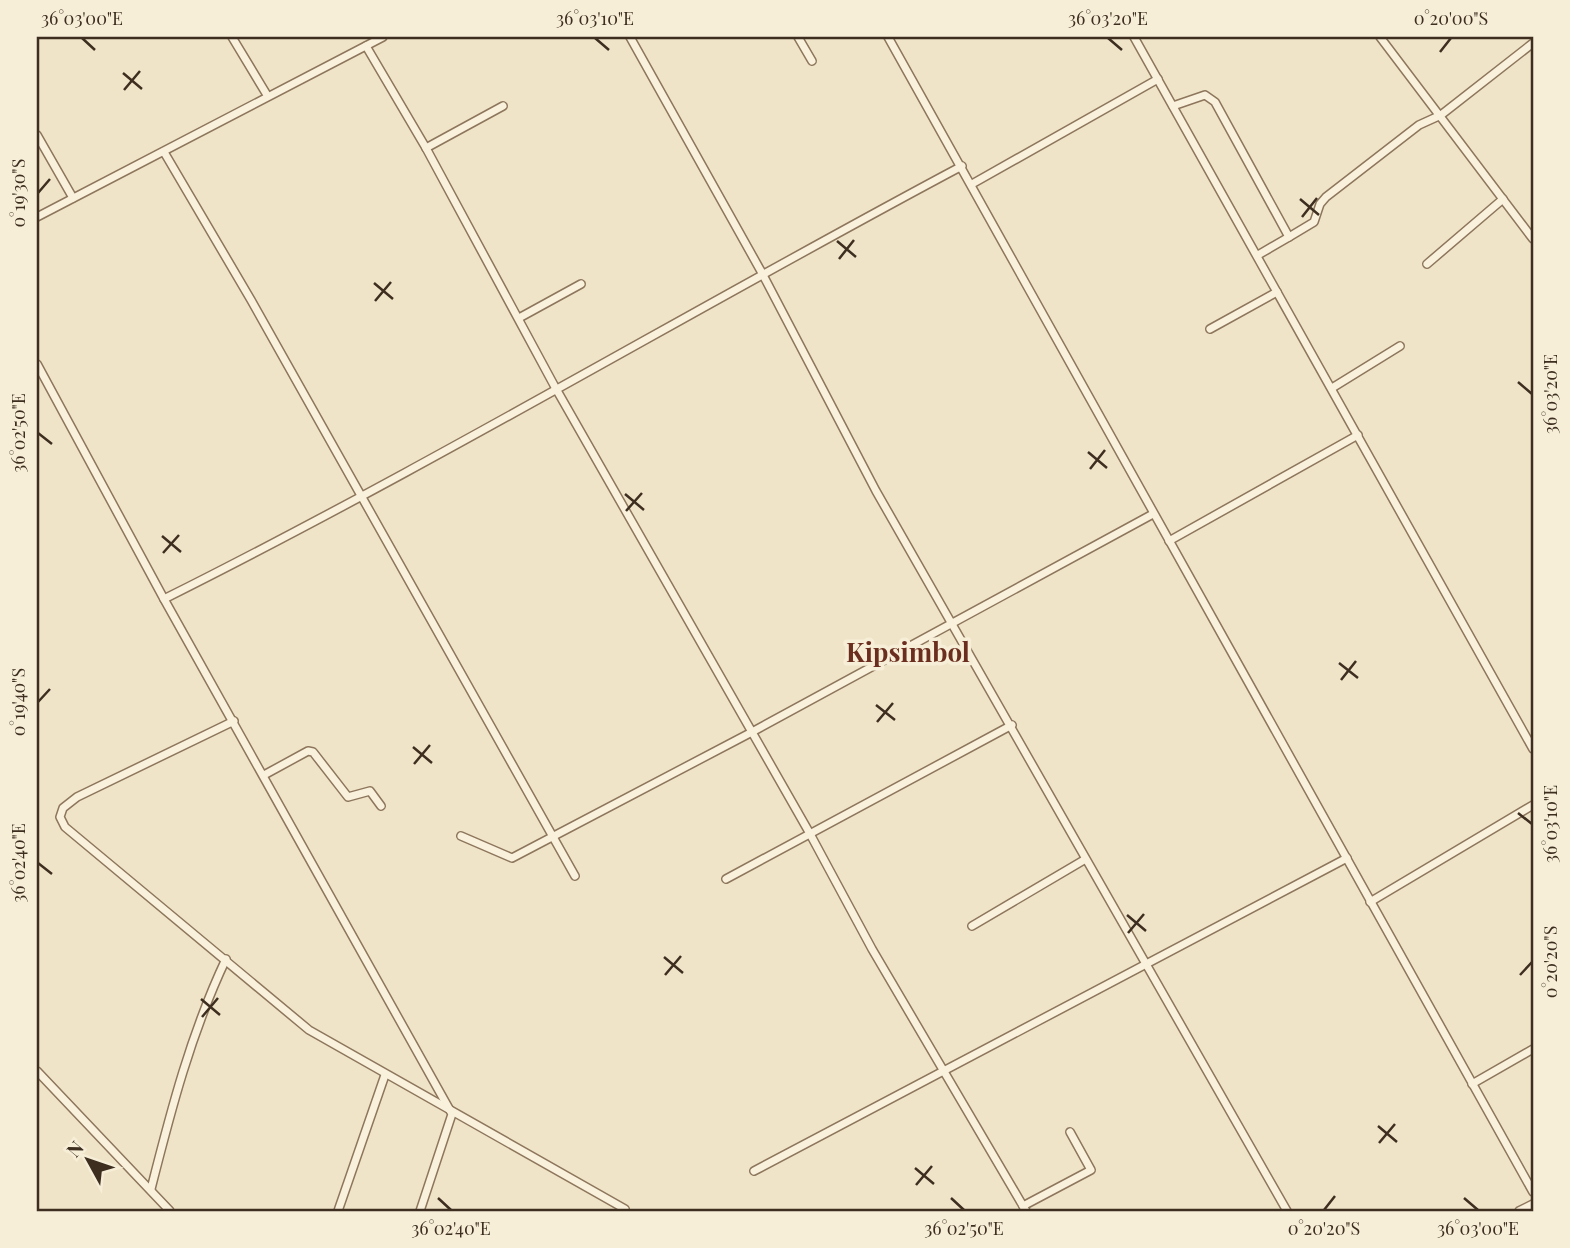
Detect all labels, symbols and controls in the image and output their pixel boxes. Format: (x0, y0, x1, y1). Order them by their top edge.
text: 36°03'00"E (41, 6, 123, 30)
text: 36°03'10"E (556, 6, 634, 30)
text: 36°03'20"E (1068, 6, 1148, 30)
text: 0°20'00"S (1414, 6, 1488, 30)
text: 0°19'30"S (6, 159, 30, 227)
text: 36°03'20"E (1538, 354, 1562, 434)
text: 36°02'50"E (6, 393, 30, 473)
district label: Kipsimbol (846, 634, 970, 669)
text: 0°19'40"S (6, 668, 30, 736)
text: 36°03'10"E (1538, 785, 1562, 863)
text: 36°02'40"E (6, 823, 30, 903)
text: 0°20'20"S (1538, 926, 1562, 998)
north arrow (52, 1126, 122, 1196)
text: N (60, 1135, 89, 1162)
text: 36°02'40"E (411, 1216, 491, 1240)
text: 36°02'50"E (924, 1216, 1004, 1240)
text: 0°20'20"S (1288, 1216, 1360, 1240)
text: 36°03'00"E (1437, 1216, 1519, 1240)

